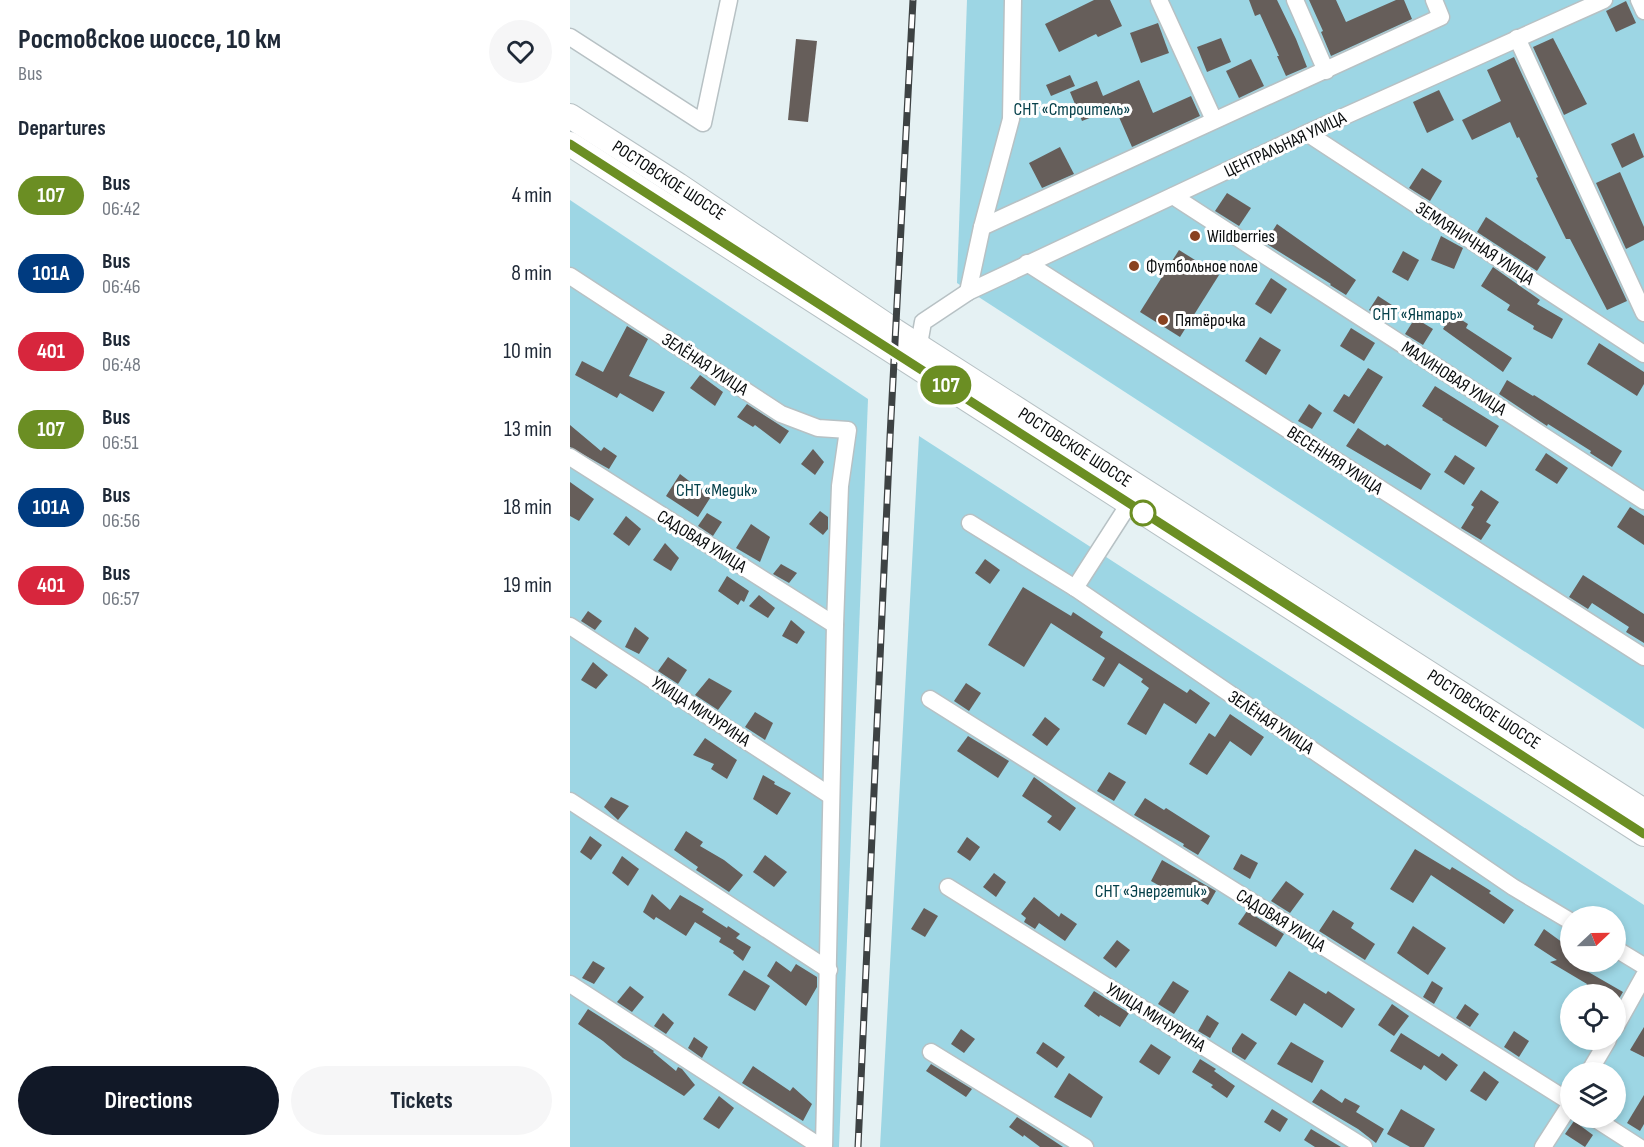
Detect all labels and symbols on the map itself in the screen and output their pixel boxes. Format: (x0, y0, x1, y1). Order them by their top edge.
park label: СНТ «Строитель» (1014, 99, 1130, 120)
street label: ЦЕНТРАЛЬНАЯ УЛИЦА (1221, 107, 1350, 182)
street label: РОСТОВСКОЕ ШОССЕ (608, 136, 729, 225)
street label: ЗЕМЛЯНИЧНАЯ УЛИЦА (1411, 197, 1538, 290)
place label: Wildberries (1207, 226, 1275, 247)
marker: Wildberries (1188, 229, 1202, 243)
place label: Футбольное поле (1146, 256, 1258, 277)
marker: Футбольное поле (1127, 259, 1141, 273)
park label: СНТ «Янтарь» (1373, 304, 1464, 325)
place label: Пятёрочка (1175, 310, 1246, 331)
marker: Пятёрочка (1156, 313, 1170, 327)
street label: ЗЕЛЁНАЯ УЛИЦА (658, 329, 752, 400)
street label: МАЛИНОВАЯ УЛИЦА (1397, 337, 1510, 420)
line badge: 107 (912, 366, 980, 404)
street label: РОСТОВСКОЕ ШОССЕ (1014, 403, 1135, 492)
street label: ВЕСЕННЯЯ УЛИЦА (1283, 422, 1387, 499)
park label: СНТ «Медик» (676, 480, 758, 501)
unlabelled marker (1130, 500, 1156, 526)
street label: САДОВАЯ УЛИЦА (653, 506, 751, 577)
street label: РОСТОВСКОЕ ШОССЕ (1423, 665, 1544, 754)
street label: УЛИЦА МИЧУРИНА (648, 672, 754, 751)
street label: ЗЕЛЁНАЯ УЛИЦА (1224, 686, 1318, 759)
park label: СНТ «Энергетик» (1095, 881, 1207, 902)
street label: САДОВАЯ УЛИЦА (1232, 885, 1330, 956)
north arrow (1560, 906, 1626, 972)
street label: УЛИЦА МИЧУРИНА (1102, 979, 1210, 1056)

